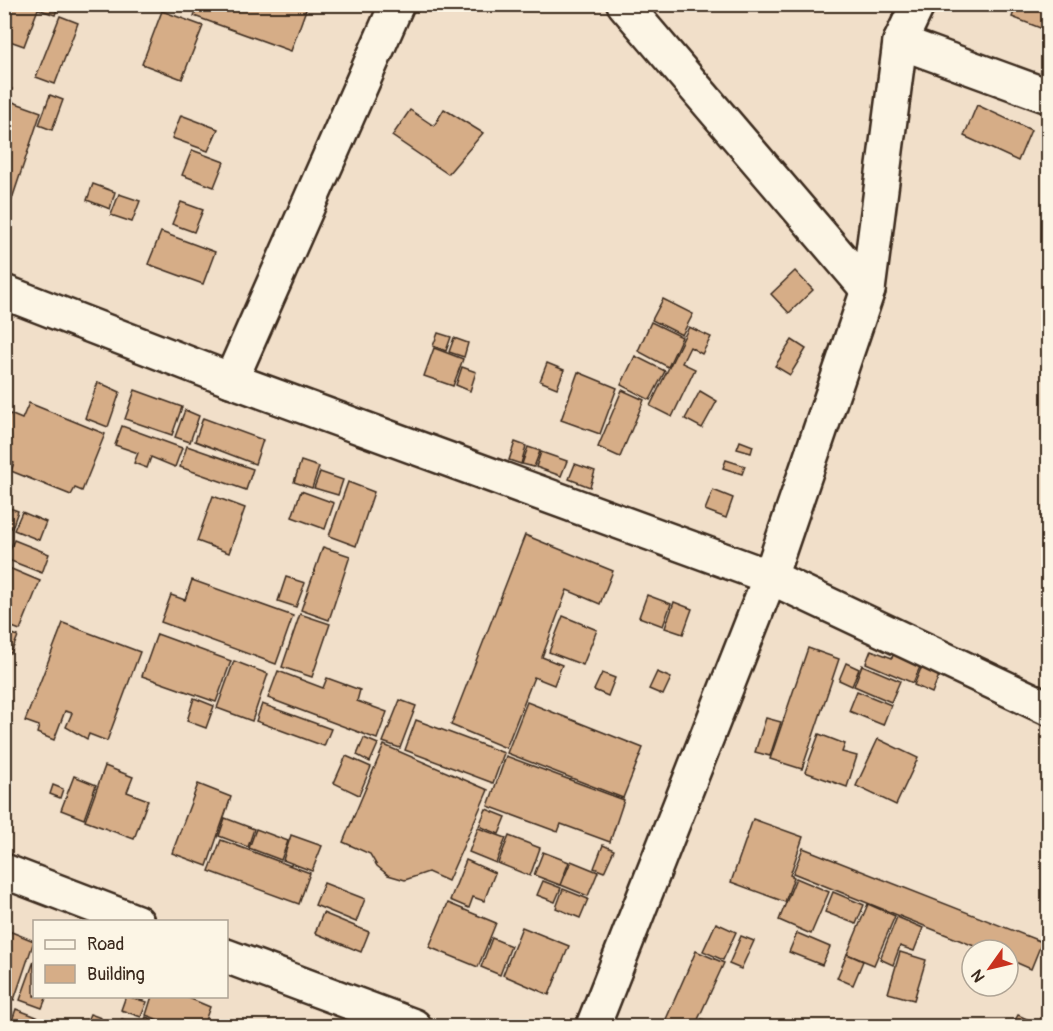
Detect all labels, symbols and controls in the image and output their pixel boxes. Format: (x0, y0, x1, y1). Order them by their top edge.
legend (33, 920, 228, 998)
text: Road (87, 933, 124, 956)
north arrow (960, 938, 1020, 998)
text: Building (87, 963, 145, 986)
text: N (967, 966, 990, 986)

